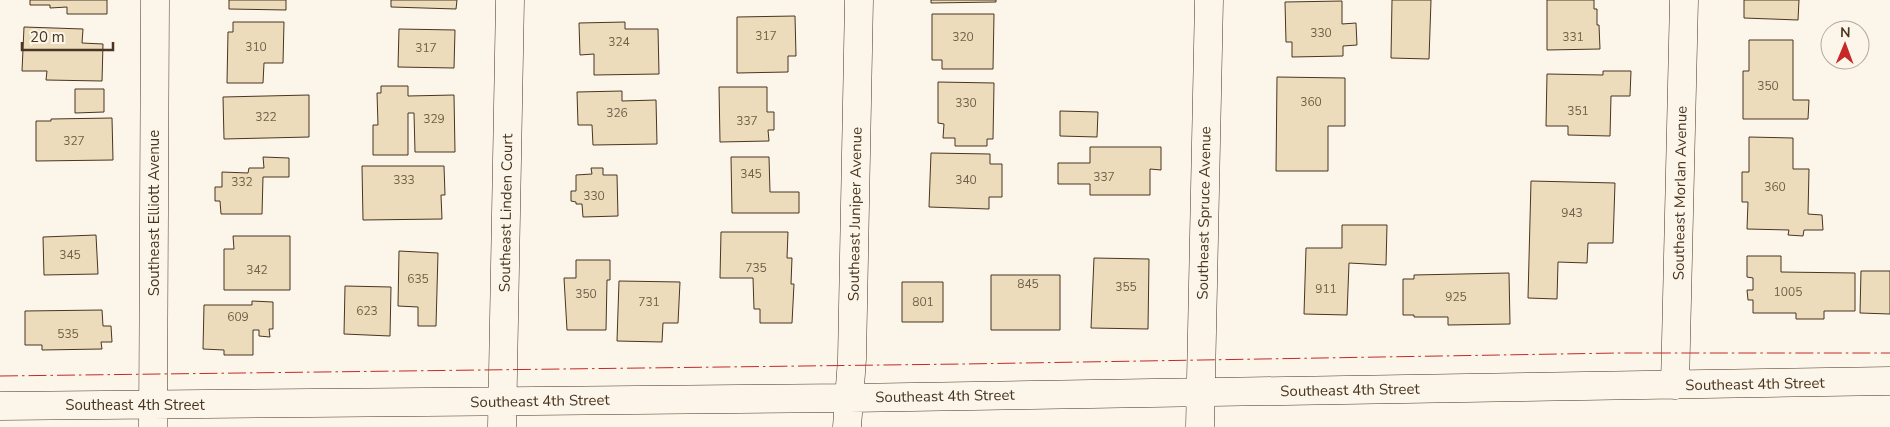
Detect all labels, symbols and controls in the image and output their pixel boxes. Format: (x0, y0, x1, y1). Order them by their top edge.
scale bar (22, 20, 114, 52)
north arrow (1820, 20, 1870, 70)
text: N (1840, 23, 1851, 42)
house number: 330 (1310, 25, 1332, 41)
text: 20 m (30, 27, 65, 47)
house number: 317 (755, 28, 777, 44)
house number: 320 (952, 29, 974, 45)
house number: 331 (1562, 29, 1584, 45)
house number: 324 (608, 34, 630, 50)
house number: 310 (245, 39, 267, 55)
house number: 317 (415, 40, 437, 56)
house number: 350 (1757, 78, 1779, 94)
house number: 360 (1300, 94, 1322, 110)
house number: 330 (955, 95, 977, 111)
house number: 351 (1567, 103, 1589, 119)
house number: 326 (606, 105, 628, 121)
street label: Southeast Morlan Avenue (1668, 106, 1692, 280)
house number: 322 (255, 109, 277, 125)
house number: 329 (423, 111, 445, 127)
house number: 337 (736, 113, 758, 129)
street label: Southeast Spruce Avenue (1192, 126, 1216, 300)
street label: Southeast Juniper Avenue (843, 127, 867, 301)
street label: Southeast Elliott Avenue (144, 130, 164, 296)
house number: 327 (63, 133, 85, 149)
street label: Southeast Linden Court (495, 133, 517, 292)
house number: 345 (740, 166, 762, 182)
house number: 337 (1093, 169, 1115, 185)
house number: 333 (393, 172, 415, 188)
house number: 340 (955, 172, 977, 188)
house number: 332 (231, 174, 253, 190)
house number: 360 (1764, 179, 1786, 195)
house number: 330 (583, 188, 605, 204)
house number: 943 (1561, 205, 1583, 221)
house number: 345 (59, 247, 81, 263)
house number: 735 (745, 260, 767, 276)
house number: 342 (246, 262, 268, 278)
house number: 635 (407, 271, 429, 287)
house number: 845 (1017, 276, 1039, 292)
house number: 355 (1115, 279, 1137, 295)
house number: 911 (1315, 281, 1337, 297)
house number: 1005 (1774, 284, 1802, 300)
house number: 350 (575, 286, 597, 302)
house number: 925 (1445, 289, 1467, 305)
house number: 731 (638, 294, 660, 310)
house number: 801 (912, 294, 934, 310)
house number: 623 (356, 303, 378, 319)
house number: 609 (227, 309, 249, 325)
house number: 535 (57, 326, 79, 342)
street label: Southeast 4th Street (1685, 373, 1826, 395)
street label: Southeast 4th Street (1280, 379, 1421, 401)
street label: Southeast 4th Street (875, 385, 1016, 407)
street label: Southeast 4th Street (470, 390, 611, 412)
street label: Southeast 4th Street (65, 395, 205, 415)

